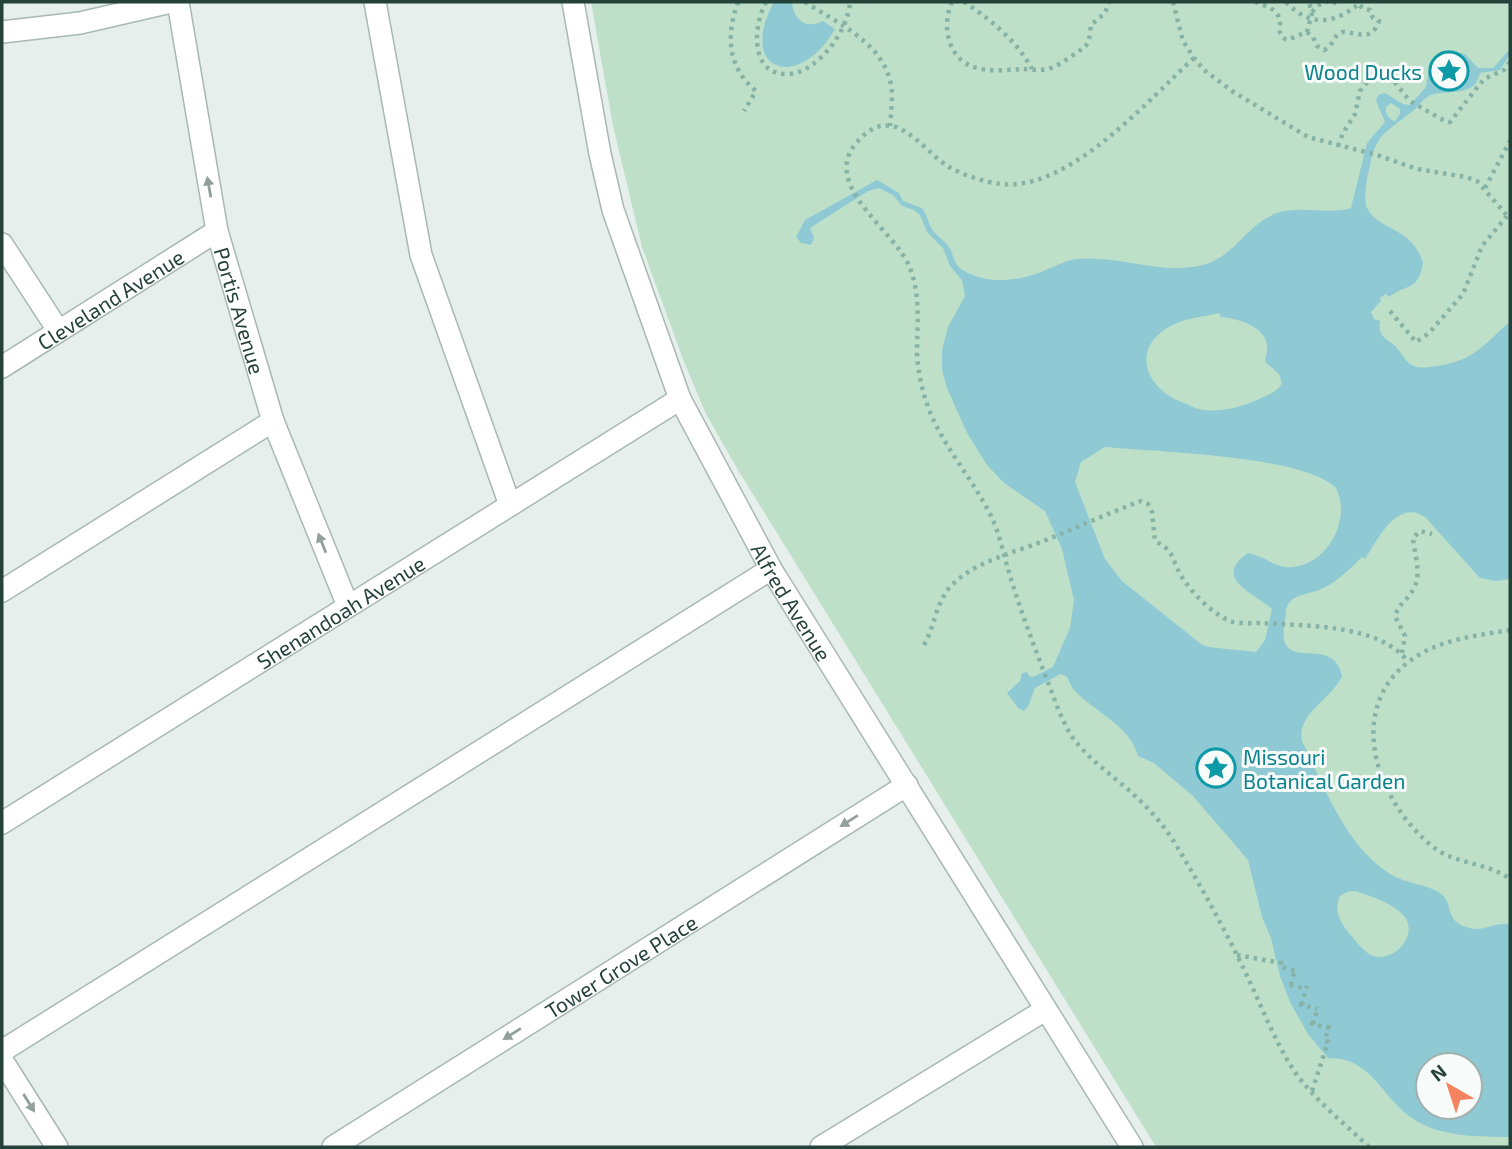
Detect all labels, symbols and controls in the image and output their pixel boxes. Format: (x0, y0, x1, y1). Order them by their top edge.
place icon: Wood Ducks (1428, 50, 1470, 92)
place label: Wood Ducks (1304, 59, 1422, 84)
one-way arrow (203, 175, 214, 197)
street label: Cleveland Avenue (32, 243, 188, 354)
street label: Portis Avenue (210, 244, 271, 377)
one-way arrow (317, 532, 328, 553)
street label: Alfred Avenue (747, 539, 837, 665)
street label: Shenandoah Avenue (252, 550, 429, 673)
place label: Missouri Botanical Garden (1243, 744, 1406, 793)
place icon: Missouri Botanical Garden (1195, 747, 1237, 789)
one-way arrow (839, 815, 859, 828)
street label: Tower Grove Place (540, 908, 701, 1023)
one-way arrow (502, 1028, 521, 1041)
north arrow (1414, 1051, 1484, 1121)
text: N (1425, 1059, 1451, 1086)
one-way arrow (23, 1094, 36, 1113)

